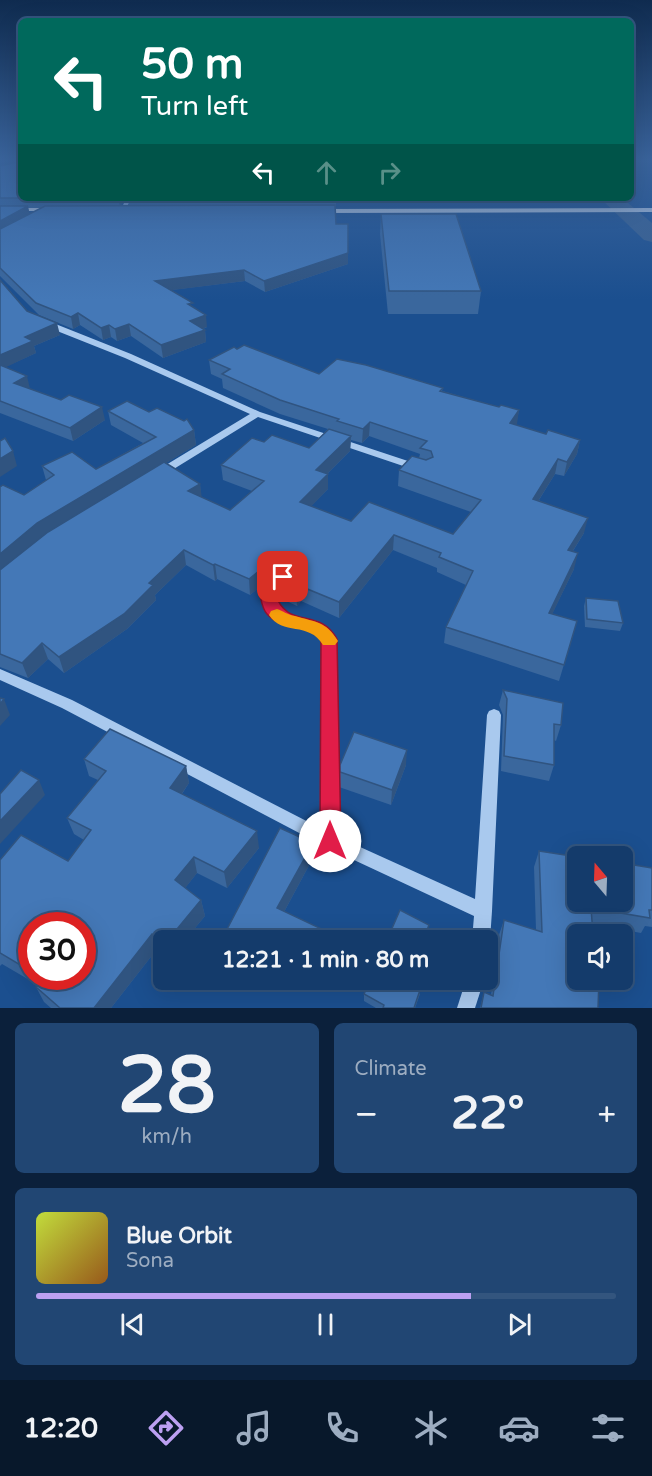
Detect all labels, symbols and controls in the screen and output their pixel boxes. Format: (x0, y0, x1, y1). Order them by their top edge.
text: 50 m (141, 39, 243, 90)
icon: left (42, 42, 120, 120)
text: Turn left (141, 90, 248, 123)
icon: left (247, 156, 280, 189)
icon: ahead (310, 156, 343, 189)
icon: right (373, 156, 406, 189)
pin (257, 551, 308, 602)
icon: arrive (266, 560, 299, 593)
position arrow (298, 809, 362, 873)
north arrow (567, 846, 633, 912)
map controls (567, 846, 633, 990)
speed limit sign: 30 (18, 912, 96, 990)
button: sound (567, 924, 633, 990)
text: 12:21 · 1 min · 80 m (222, 947, 429, 973)
text: 28 (118, 1039, 216, 1133)
text: Climate (355, 1057, 427, 1081)
text: 22° (451, 1087, 524, 1141)
text: − (355, 1095, 378, 1134)
text: + (597, 1095, 616, 1134)
text: km/h (142, 1125, 192, 1149)
text: Blue Orbit (126, 1223, 232, 1249)
text: Sona (126, 1249, 174, 1273)
icon: previous (116, 1308, 149, 1341)
icon: pause (309, 1308, 342, 1341)
icon: next (503, 1308, 536, 1341)
icon: directions (145, 1407, 187, 1449)
icon: music (233, 1407, 275, 1449)
icon: phone (321, 1407, 363, 1449)
icon: climate (410, 1407, 452, 1449)
icon: car (498, 1407, 540, 1449)
icon: filters (587, 1407, 629, 1449)
text: 12:20 (23, 1412, 98, 1445)

